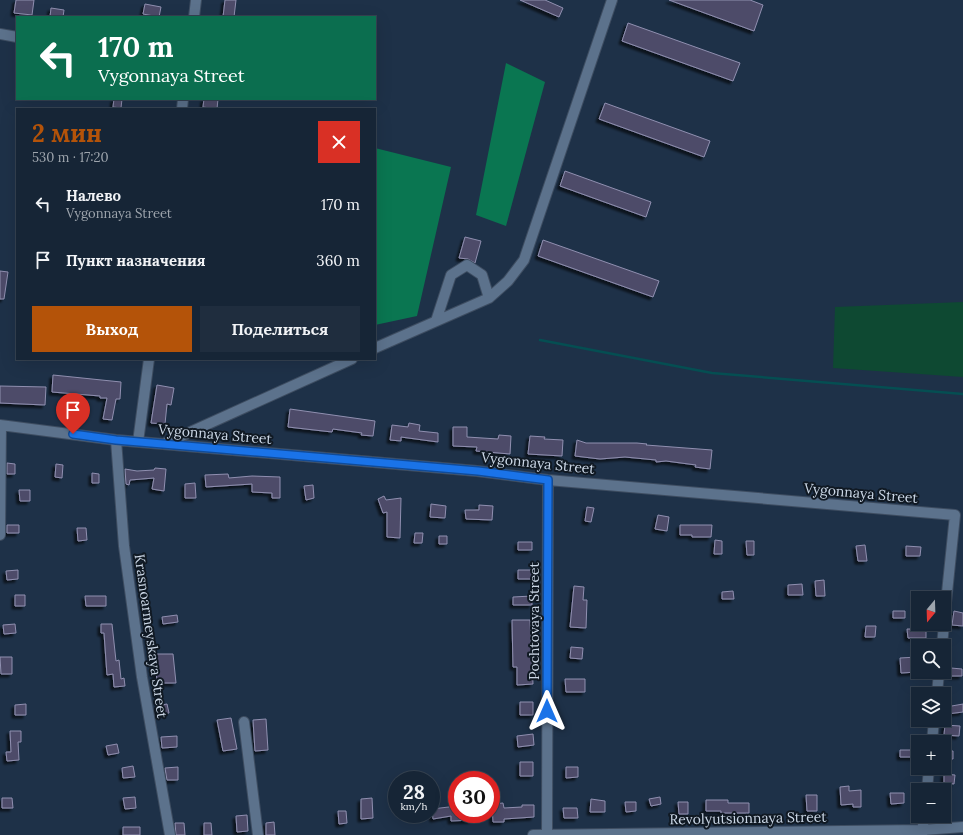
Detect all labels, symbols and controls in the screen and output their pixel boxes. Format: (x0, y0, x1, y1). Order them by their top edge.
text: 170 m (98, 29, 173, 65)
icon: left (32, 32, 84, 84)
text: Vygonnaya Street (98, 64, 245, 87)
text: 2 мин (32, 118, 102, 149)
button: close (318, 121, 360, 163)
text: 530 m · 17:20 (32, 149, 109, 166)
text: Налево (66, 186, 121, 205)
icon: left (32, 193, 54, 215)
text: 170 m (321, 195, 360, 214)
text: Vygonnaya Street (66, 205, 172, 222)
icon: arrive (32, 249, 54, 271)
text: Пункт назначения (66, 251, 206, 270)
text: 360 m (316, 251, 360, 270)
button: Выход (32, 306, 192, 352)
button: Поделиться (200, 306, 360, 352)
pin (56, 393, 90, 434)
icon: arrive (62, 399, 84, 421)
street label: Vygonnaya Street (156, 420, 273, 448)
street label: Vygonnaya Street (479, 448, 596, 478)
street label: Vygonnaya Street (802, 479, 919, 507)
street label: Krasnoarmeyskaya Street (131, 553, 172, 720)
street label: Pochtovaya Street (525, 562, 543, 680)
north arrow (911, 591, 951, 631)
map controls (911, 591, 951, 823)
button: search (911, 639, 951, 679)
button: layers (911, 687, 951, 727)
position arrow (526, 690, 568, 732)
button: + (911, 735, 951, 775)
speed limit sign: 30 (448, 771, 500, 823)
text: 28 (403, 779, 425, 804)
button: − (911, 783, 951, 823)
text: km/h (400, 800, 428, 813)
street label: Revolyutsionnaya Street (669, 808, 827, 828)

